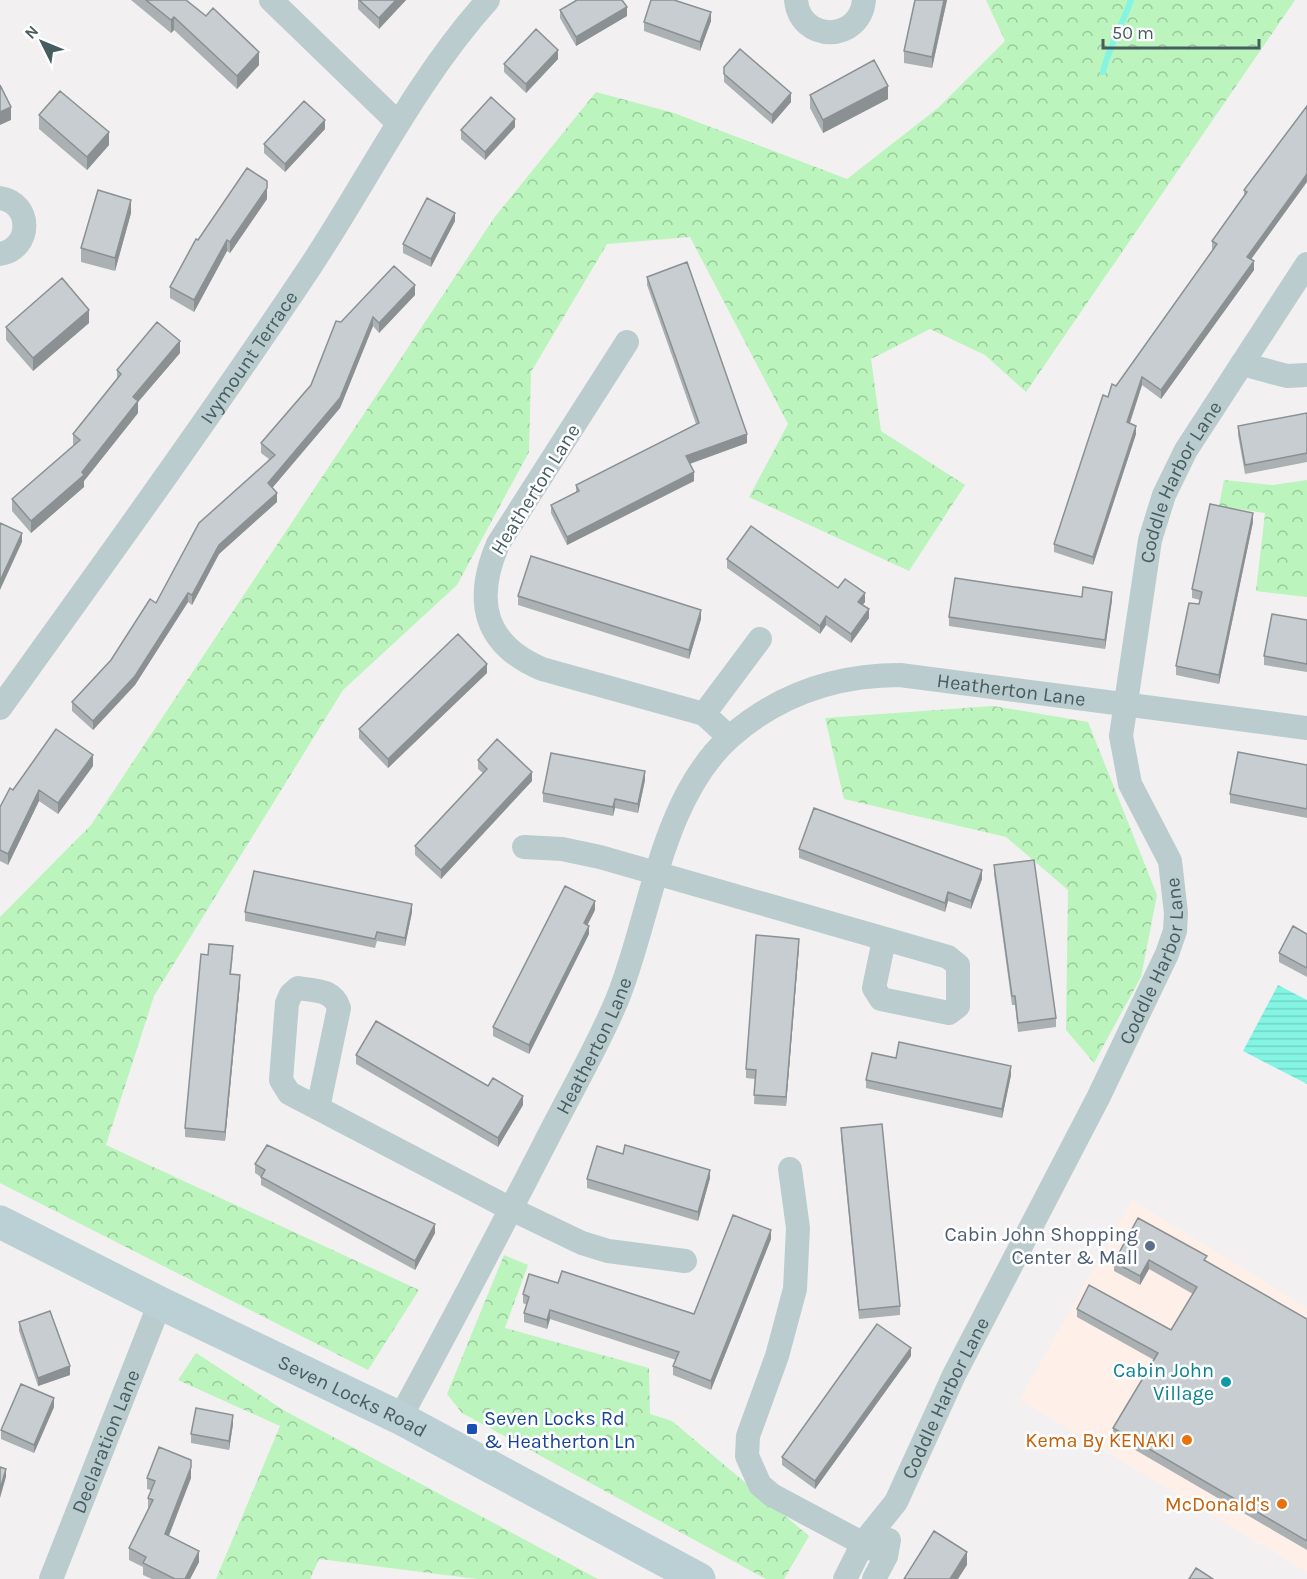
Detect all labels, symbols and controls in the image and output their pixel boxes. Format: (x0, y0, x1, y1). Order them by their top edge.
north arrow (12, 12, 72, 72)
scale bar (1103, 12, 1259, 50)
text: N (21, 21, 42, 43)
text: 50 m (1112, 22, 1154, 44)
street label: Ivymount Terrace (195, 287, 303, 428)
street label: Coddle Harbor Lane (1136, 397, 1227, 565)
street label: Heatherton Lane (486, 420, 585, 559)
street label: Heatherton Lane (935, 669, 1087, 711)
street label: Coddle Harbor Lane (1114, 876, 1188, 1048)
street label: Heatherton Lane (551, 974, 637, 1118)
place label: Cabin John Shopping Center & Mall (944, 1223, 1138, 1269)
marker: Cabin John Shopping Center & Mall (1143, 1239, 1157, 1253)
street label: Coddle Harbor Lane (897, 1313, 994, 1483)
street label: Seven Locks Road (274, 1350, 431, 1442)
place label: Cabin John Village (1113, 1359, 1214, 1405)
street label: Declaration Lane (67, 1366, 145, 1517)
marker: Cabin John Village (1219, 1375, 1233, 1389)
place label: Seven Locks Rd & Heatherton Ln (484, 1407, 635, 1453)
marker: Seven Locks Rd & Heatherton Ln (465, 1422, 479, 1436)
place label: Kema By KENAKI (1025, 1429, 1175, 1452)
marker: Kema By KENAKI (1180, 1433, 1194, 1447)
place label: McDonald's (1165, 1493, 1270, 1516)
marker: McDonald's (1275, 1497, 1289, 1511)

